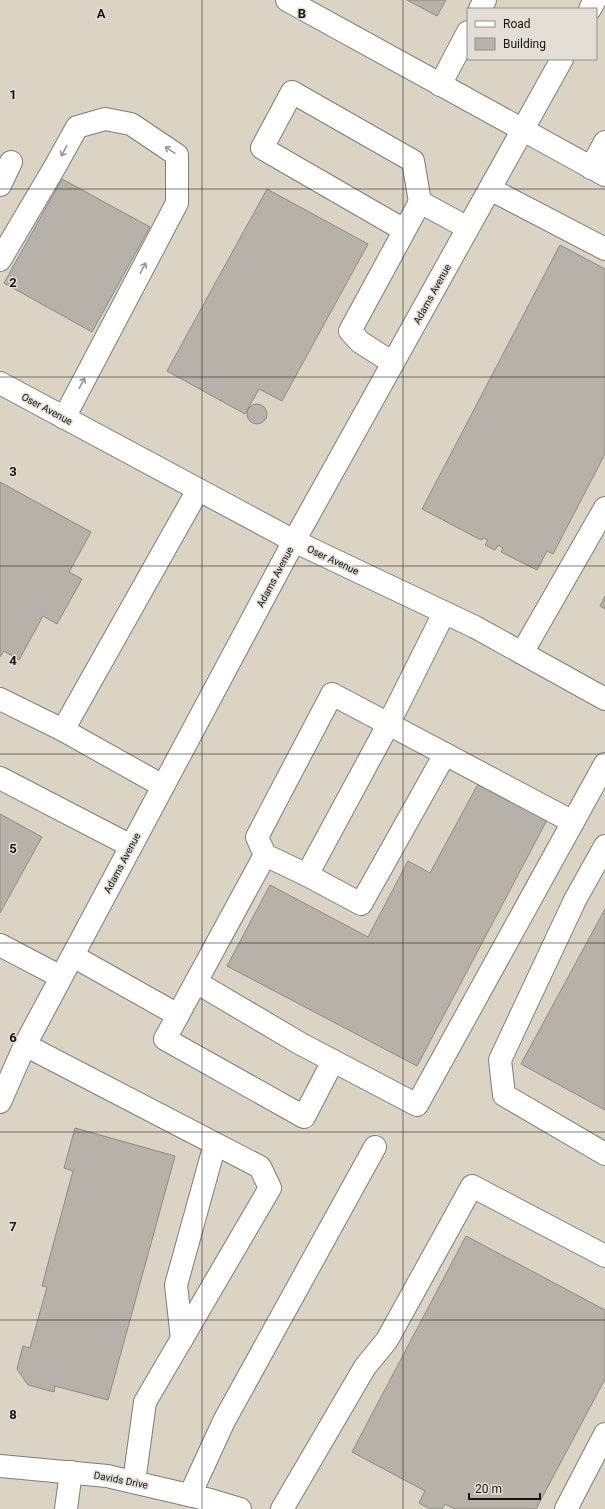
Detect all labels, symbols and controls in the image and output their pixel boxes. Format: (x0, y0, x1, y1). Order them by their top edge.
text: A (97, 6, 106, 21)
text: B (298, 6, 306, 21)
legend (467, 8, 597, 60)
text: Road (503, 17, 531, 31)
text: Building (503, 37, 546, 51)
text: 1 (9, 87, 17, 102)
one-way arrow (60, 145, 67, 157)
one-way arrow (165, 146, 176, 154)
one-way arrow (139, 262, 147, 274)
street label: Adams Avenue (411, 262, 453, 326)
text: 2 (9, 275, 17, 290)
one-way arrow (79, 377, 87, 389)
street label: Oser Avenue (20, 391, 74, 427)
text: 3 (9, 464, 17, 479)
street label: Oser Avenue (305, 543, 361, 577)
street label: Adams Avenue (254, 545, 296, 609)
text: 4 (9, 653, 17, 668)
street label: Adams Avenue (101, 831, 143, 895)
text: 5 (9, 841, 17, 856)
text: 6 (9, 1030, 17, 1045)
text: 7 (9, 1219, 17, 1234)
text: 8 (9, 1407, 17, 1422)
street label: Davids Drive (93, 1469, 149, 1491)
scale bar (469, 1475, 540, 1501)
text: 20 m (475, 1482, 502, 1496)

